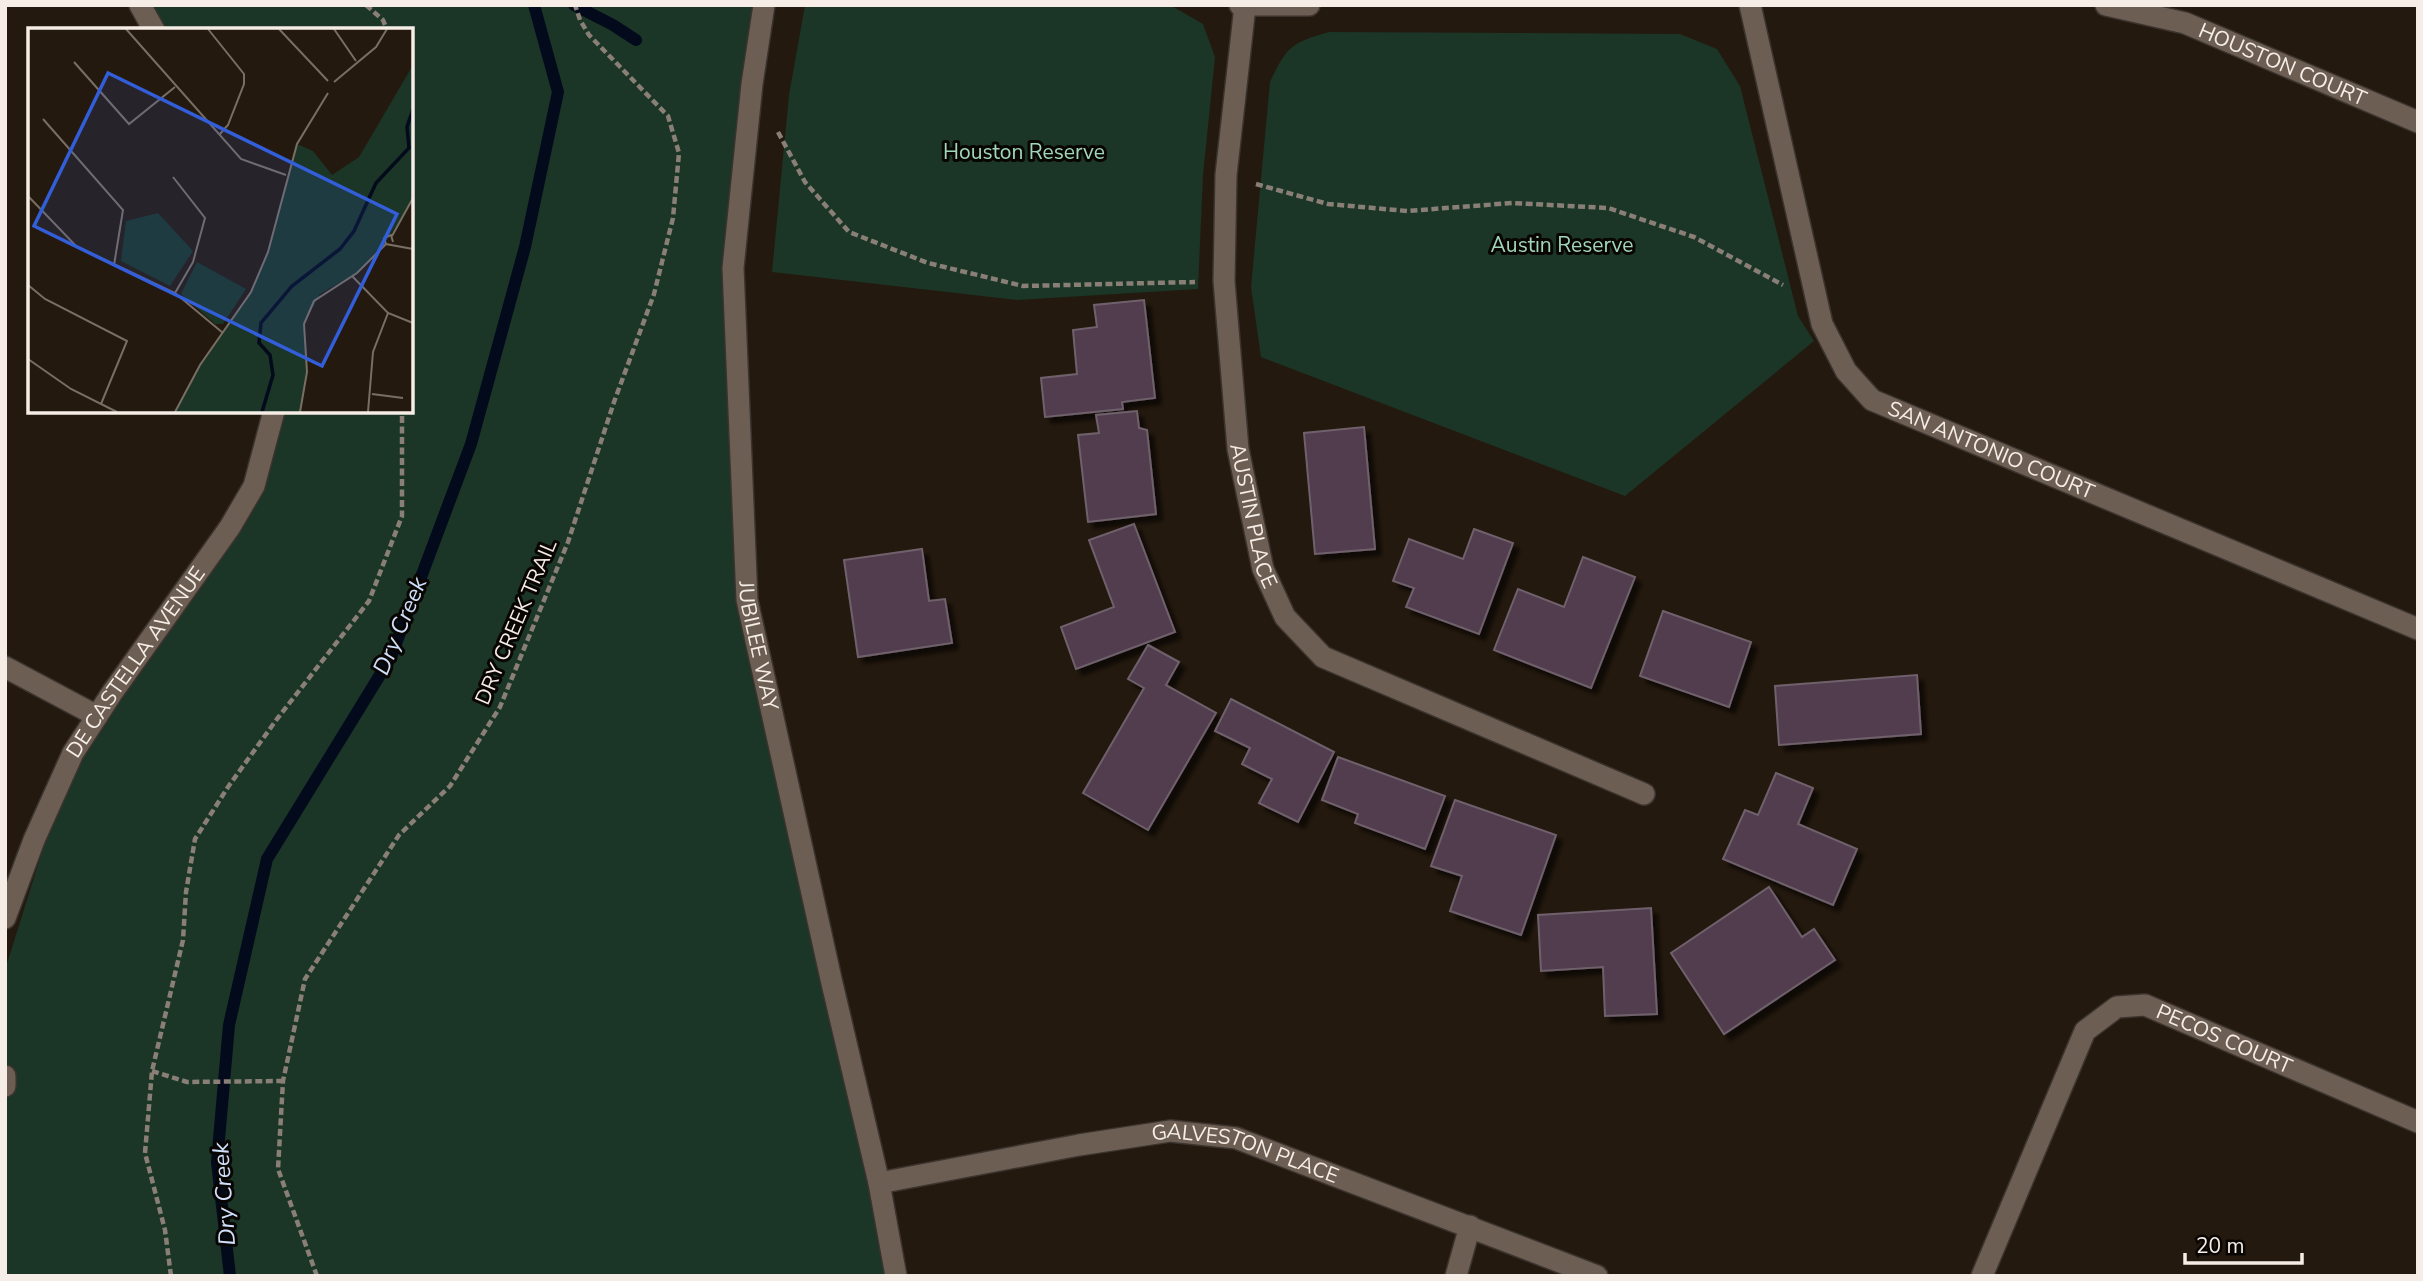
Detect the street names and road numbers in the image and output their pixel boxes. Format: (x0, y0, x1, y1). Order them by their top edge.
street label: HOUSTON COURT (2194, 16, 2371, 113)
street label: SAN ANTONIO COURT (1884, 394, 2099, 506)
street label: AUSTIN PLACE (1223, 441, 1284, 593)
street label: DRY CREEK TRAIL (469, 534, 564, 709)
street label: DE CASTELLA AVENUE (60, 561, 212, 763)
street label: JUBILEE WAY (732, 580, 785, 713)
street label: PECOS COURT (2152, 998, 2297, 1081)
street label: GALVESTON PLACE (1150, 1117, 1343, 1190)

